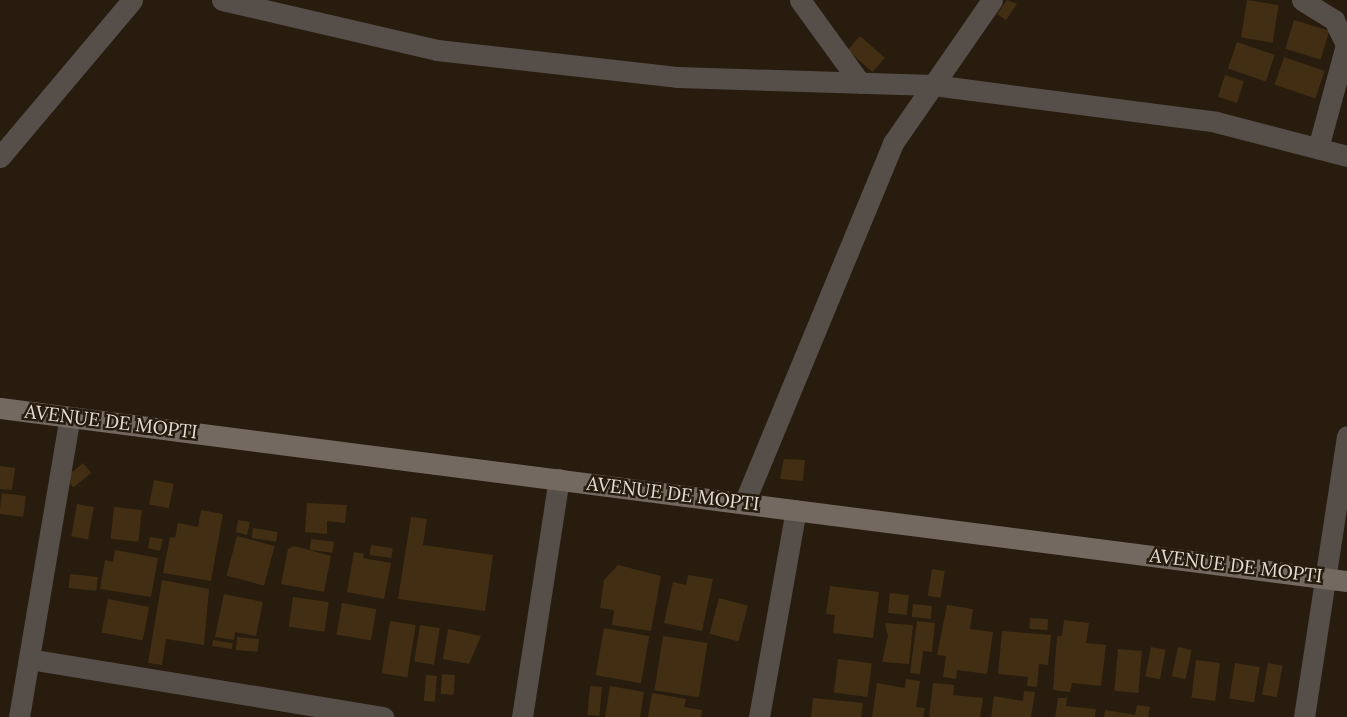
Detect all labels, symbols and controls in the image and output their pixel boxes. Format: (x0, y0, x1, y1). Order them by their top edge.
street label: AVENUE DE MOPTI (23, 400, 199, 444)
street label: AVENUE DE MOPTI (585, 472, 761, 516)
street label: AVENUE DE MOPTI (1148, 544, 1324, 588)

